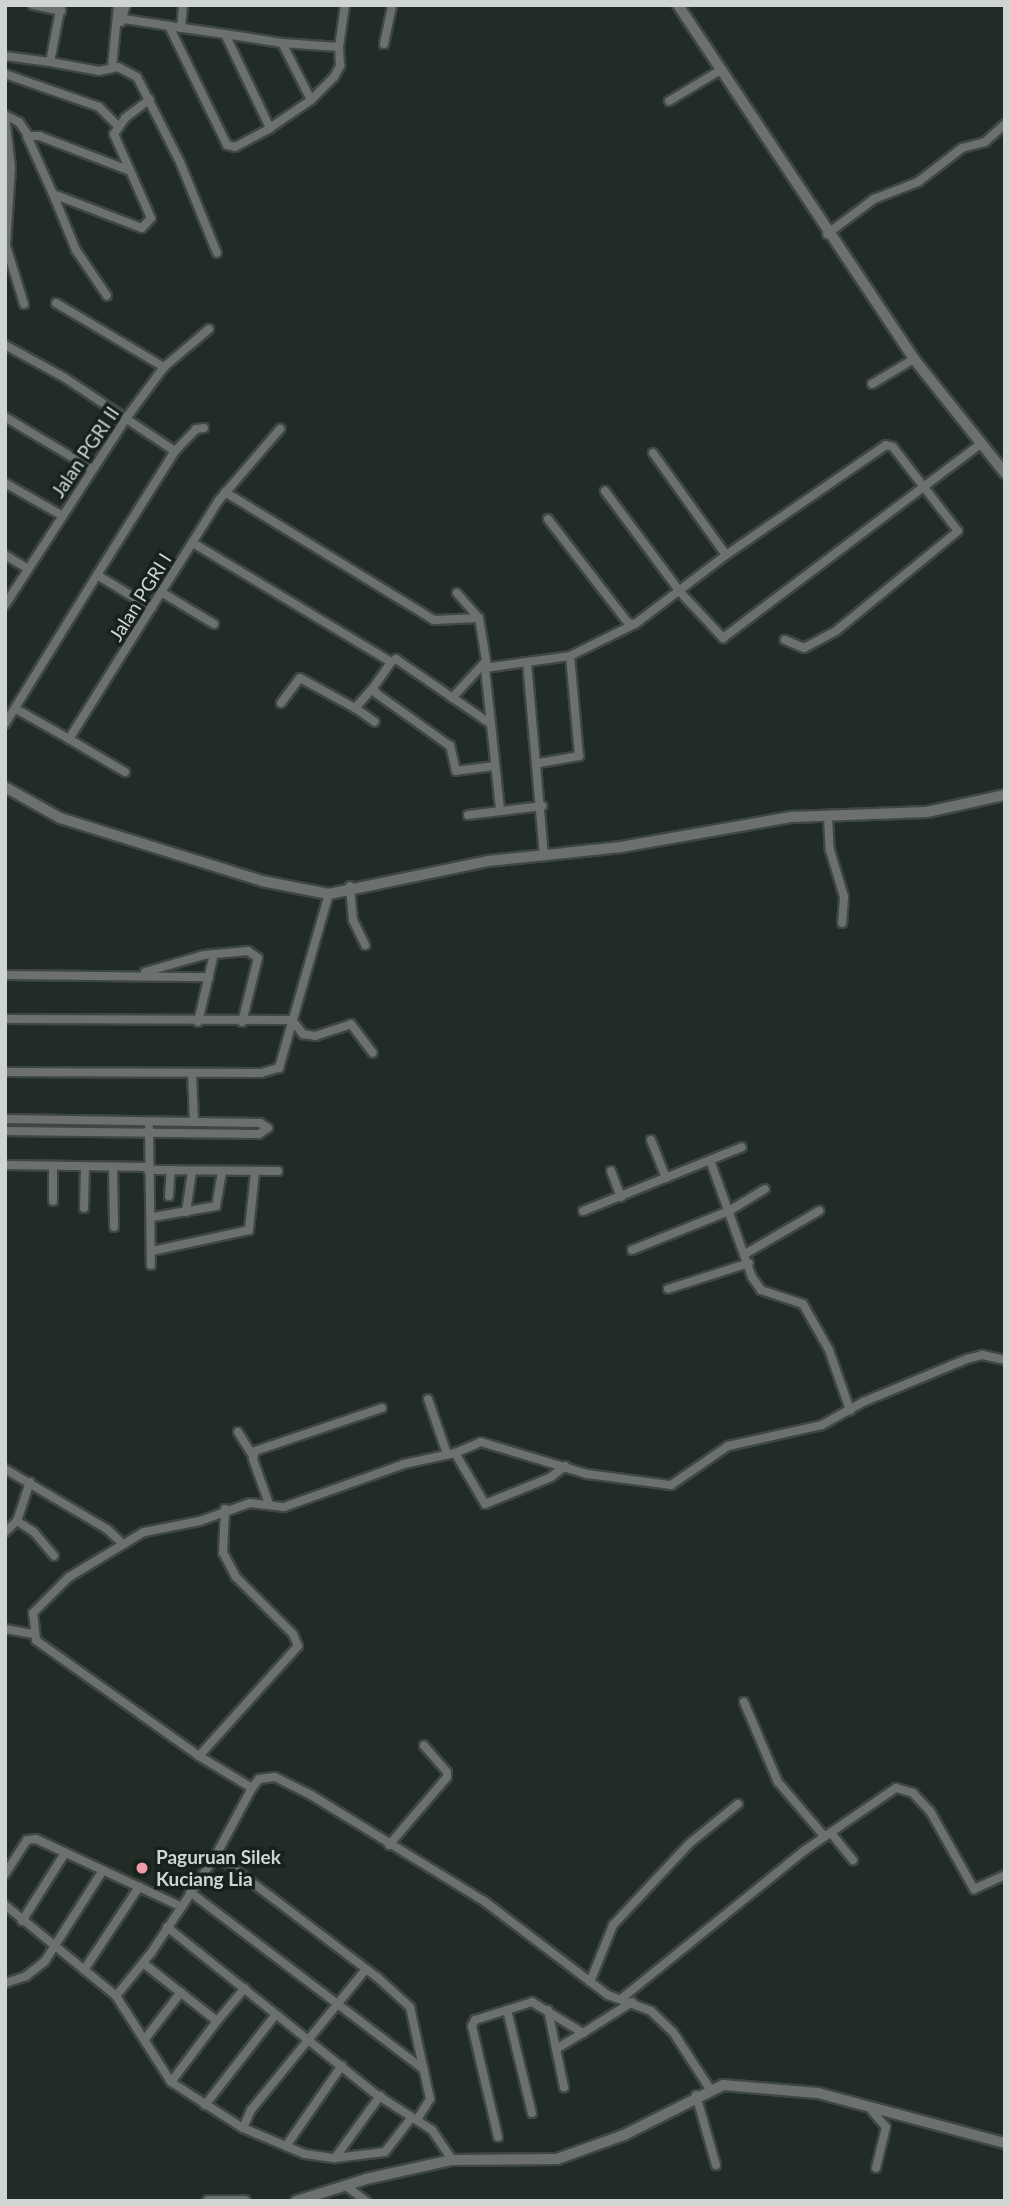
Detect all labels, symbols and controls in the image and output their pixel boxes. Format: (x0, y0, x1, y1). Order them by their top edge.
street label: Jalan PGRI II (46, 402, 124, 502)
street label: Jalan PGRI I (104, 549, 176, 645)
place label: Paguruan Silek Kuciang Lia (156, 1846, 281, 1890)
marker: Paguruan Silek Kuciang Lia (134, 1860, 150, 1876)

